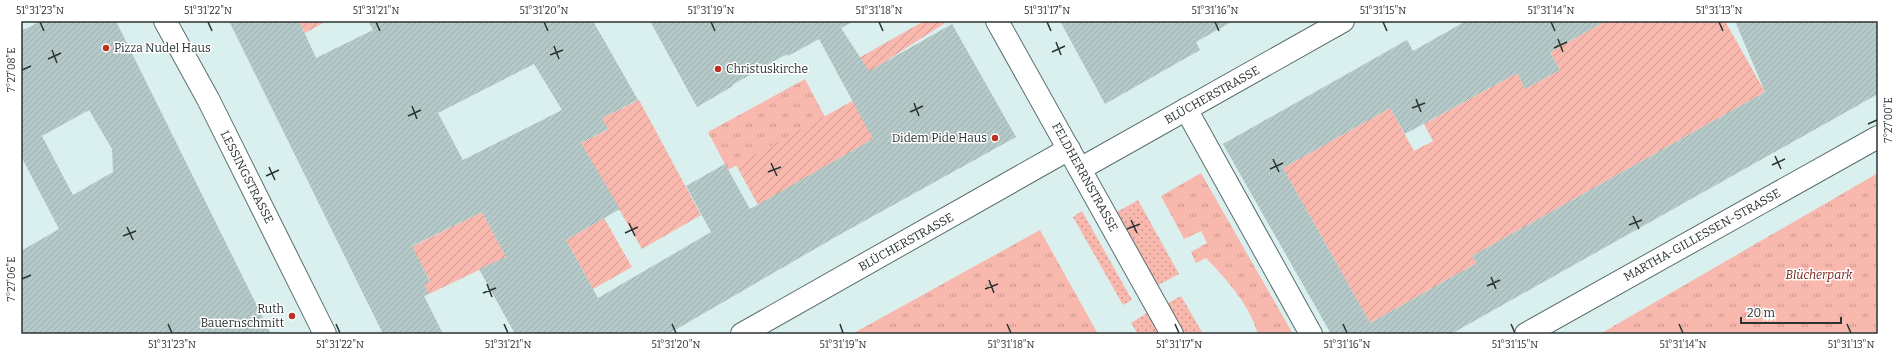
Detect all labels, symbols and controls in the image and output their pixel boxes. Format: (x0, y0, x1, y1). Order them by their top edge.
text: 51°31'23"N (16, 5, 64, 17)
text: 51°31'22"N (184, 5, 232, 17)
text: 51°31'21"N (353, 5, 399, 17)
text: 51°31'20"N (520, 5, 569, 17)
text: 51°31'19"N (687, 5, 735, 17)
text: 51°31'18"N (856, 5, 903, 17)
text: 51°31'17"N (1024, 5, 1070, 17)
text: 51°31'16"N (1191, 5, 1239, 17)
text: 51°31'15"N (1360, 5, 1406, 17)
text: 51°31'14"N (1527, 5, 1575, 17)
text: 51°31'13"N (1696, 5, 1742, 17)
place label: Pizza Nudel Haus (114, 41, 211, 55)
marker: Pizza Nudel Haus (101, 43, 111, 53)
text: 7°27'08"E (6, 48, 18, 92)
place label: Christuskirche (726, 62, 808, 76)
street label: BLÜCHERSTRASSE (1162, 62, 1262, 127)
marker: Christuskirche (713, 64, 723, 74)
text: 7°27'00"E (1883, 97, 1895, 143)
street label: FELDHERRNSTRASSE (1049, 120, 1121, 234)
street label: LESSINGSTRASSE (218, 128, 276, 226)
place label: Didem Pide Haus (892, 131, 987, 145)
marker: Didem Pide Haus (990, 133, 1000, 143)
street label: MARTHA-GILLESSEN-STRASSE (1621, 186, 1783, 284)
street label: BLÜCHERSTRASSE (856, 209, 956, 274)
text: 7°27'06"E (6, 257, 18, 301)
park label: Blücherpark (1786, 268, 1853, 282)
scale bar (1741, 299, 1841, 325)
place label: Ruth Bauernschmitt (200, 302, 285, 330)
text: 20 m (1747, 306, 1776, 320)
marker: Ruth Bauernschmitt (287, 311, 297, 321)
text: 51°31'23"N (148, 339, 196, 351)
text: 51°31'22"N (316, 339, 364, 351)
text: 51°31'21"N (485, 339, 531, 351)
text: 51°31'20"N (652, 339, 701, 351)
text: 51°31'19"N (819, 339, 867, 351)
text: 51°31'18"N (988, 339, 1035, 351)
text: 51°31'17"N (1156, 339, 1202, 351)
text: 51°31'16"N (1323, 339, 1371, 351)
text: 51°31'15"N (1492, 339, 1538, 351)
text: 51°31'14"N (1659, 339, 1707, 351)
text: 51°31'13"N (1828, 339, 1874, 351)

